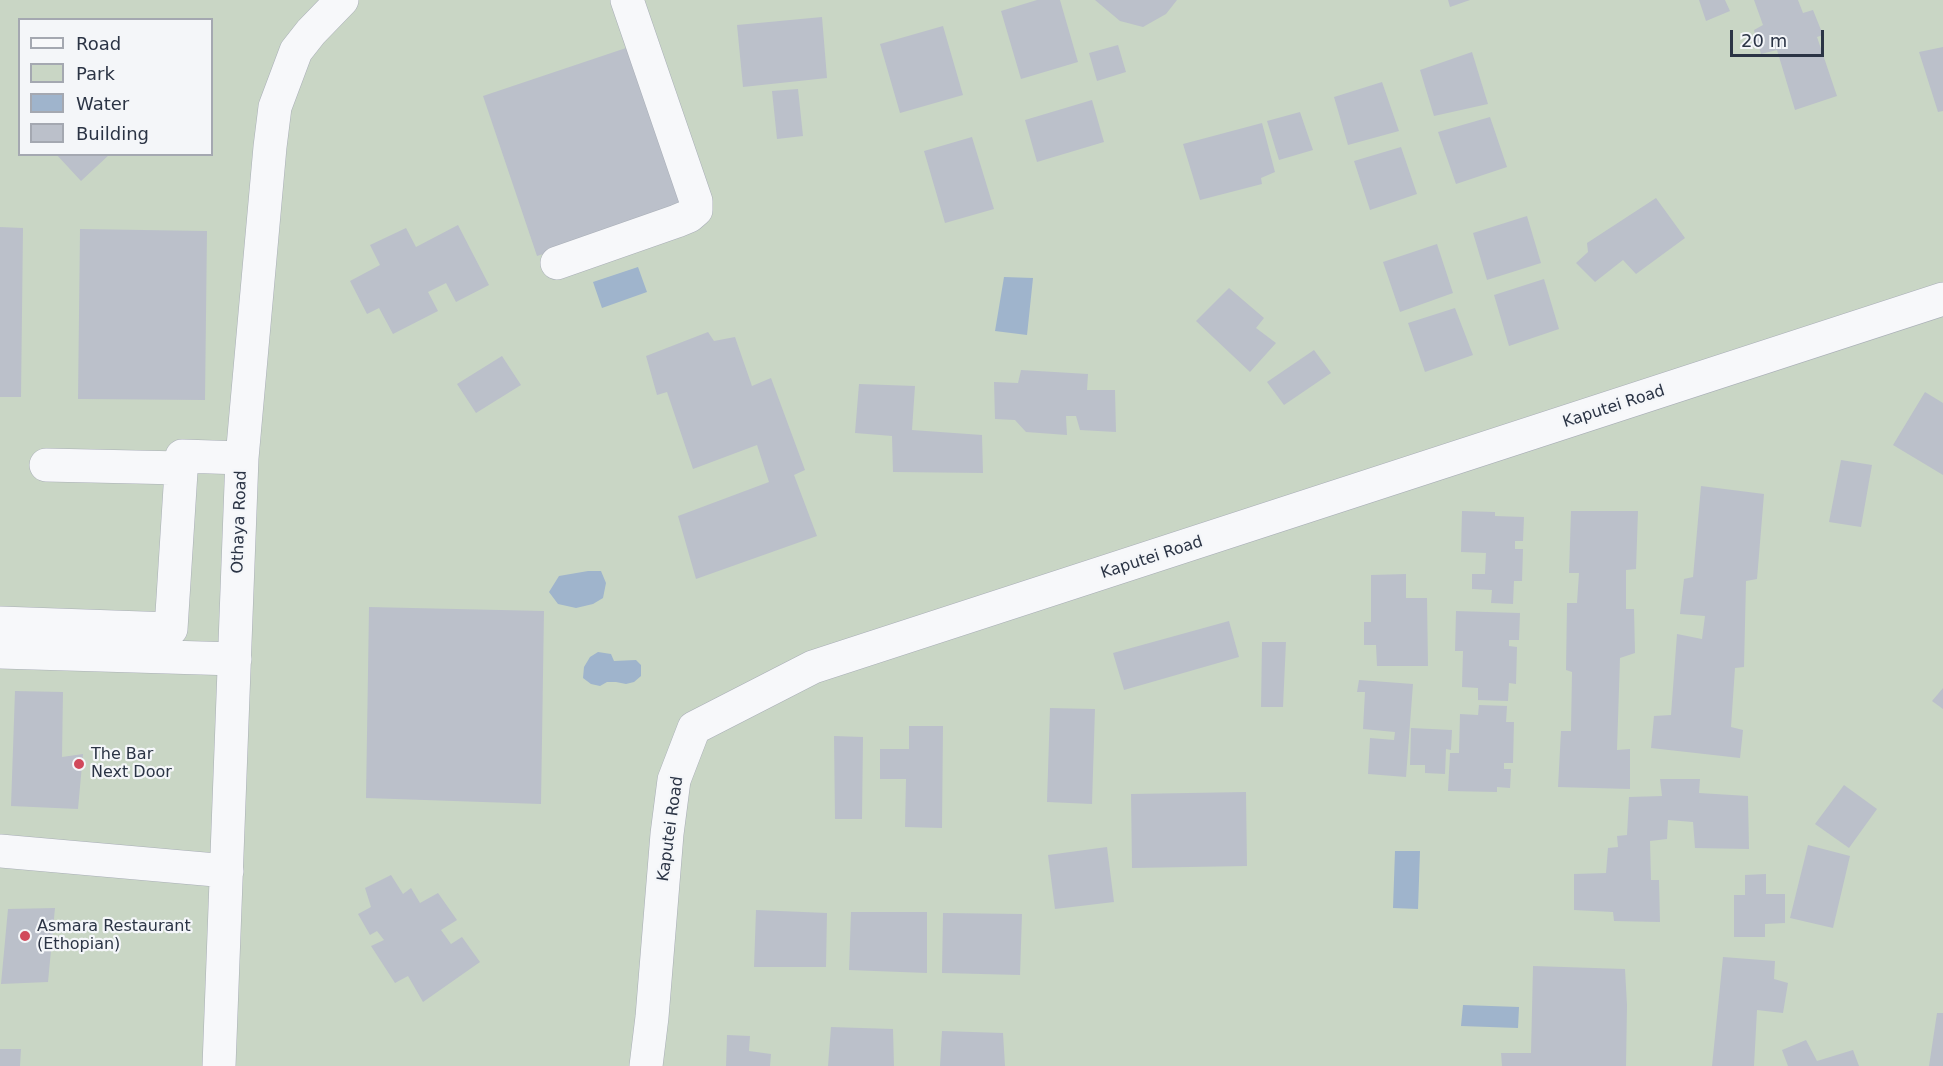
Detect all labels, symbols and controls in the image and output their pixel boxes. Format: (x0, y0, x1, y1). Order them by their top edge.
legend (18, 18, 213, 156)
scale bar (1733, 18, 1828, 56)
text: 20 m (1741, 30, 1787, 51)
text: Road (76, 33, 121, 54)
text: Park (76, 63, 115, 84)
text: Water (76, 93, 129, 114)
text: Building (76, 123, 149, 144)
street label: Kaputei Road (1561, 381, 1667, 433)
street label: Othaya Road (229, 470, 251, 574)
street label: Kaputei Road (1099, 532, 1205, 584)
place label: The Bar Next Door (91, 745, 172, 783)
marker: The Bar Next Door (72, 757, 86, 771)
street label: Kaputei Road (654, 775, 688, 883)
place label: Asmara Restaurant (Ethopian) (37, 917, 191, 955)
marker: Asmara Restaurant (Ethopian) (18, 929, 32, 943)

